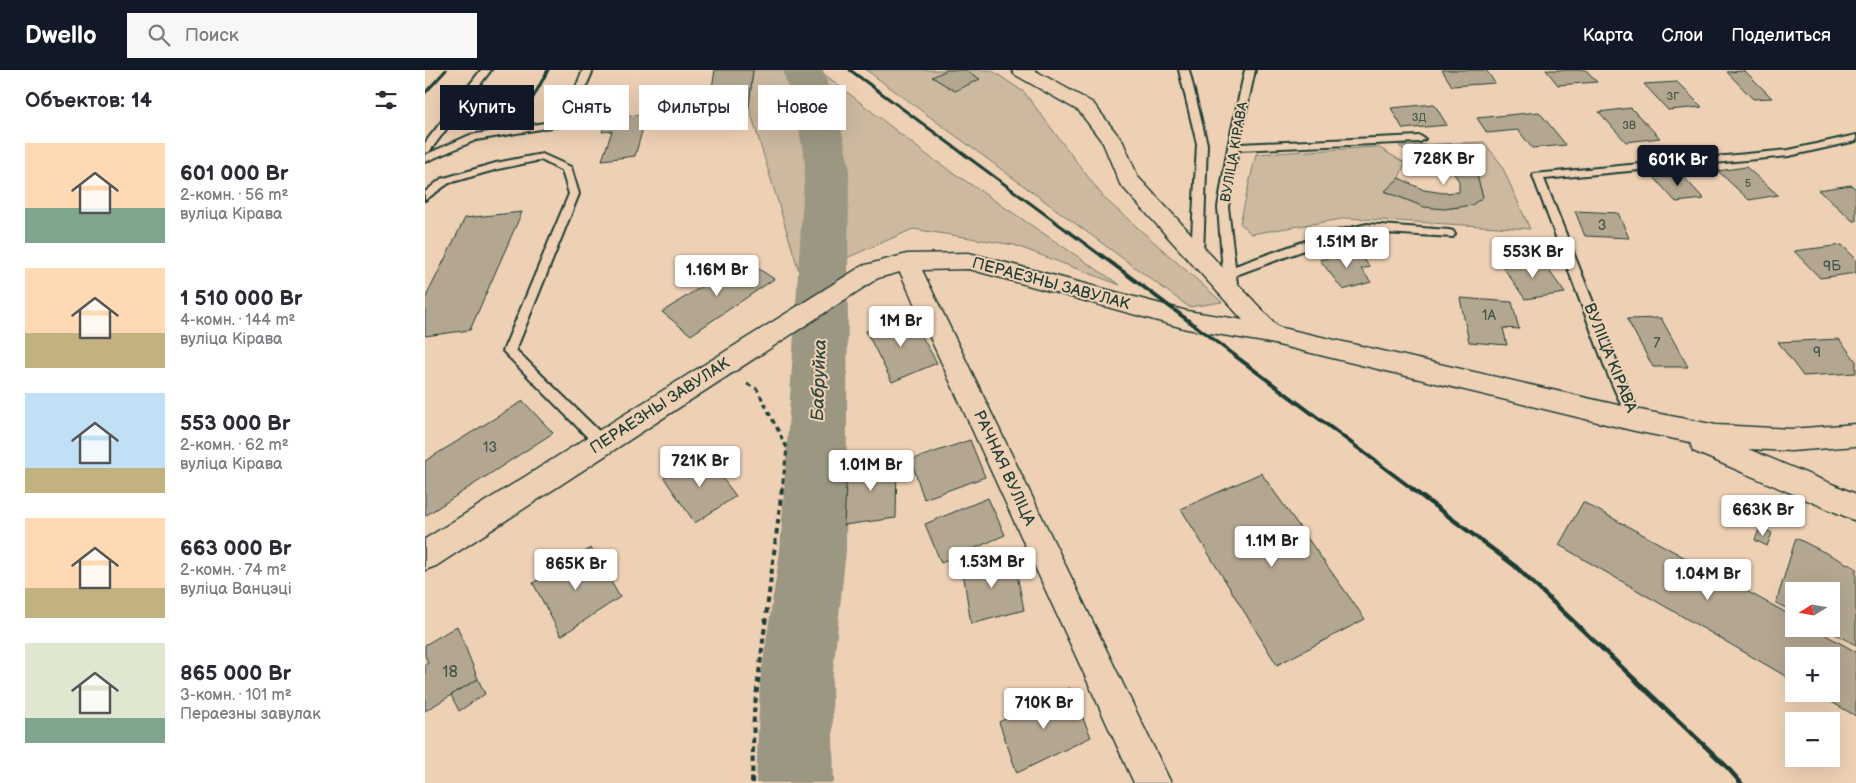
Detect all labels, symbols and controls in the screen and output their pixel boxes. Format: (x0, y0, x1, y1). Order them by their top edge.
search box (127, 13, 477, 58)
text: Dwello (25, 21, 97, 50)
icon: search (145, 21, 173, 49)
text: Поиск (185, 24, 239, 47)
text: Карта (1583, 25, 1633, 46)
text: Слои (1661, 25, 1703, 46)
text: Поделиться (1731, 25, 1831, 46)
chip: Купить (440, 85, 534, 130)
chip: Снять (544, 85, 629, 130)
chip: Фильтры (639, 85, 748, 130)
chip: Новое (758, 85, 846, 130)
icon: filters (372, 86, 400, 114)
text: Объектов: 14 (25, 88, 152, 113)
house number: 3Г (1667, 90, 1679, 103)
street label: ВУЛІЦА КІРАВА (1217, 100, 1251, 204)
house number: 3Д (1412, 111, 1426, 124)
house number: 3В (1622, 119, 1636, 132)
pin: 728K Br (1398, 144, 1490, 186)
pin: 601K Br (1632, 144, 1724, 187)
text: 728K Br (1414, 150, 1474, 169)
text: 601K Br (1648, 151, 1708, 170)
text: 601 000 Br (180, 161, 288, 186)
icon: home (65, 163, 125, 223)
house number: 5 (1745, 177, 1751, 190)
text: 2-комн. · 56 m² (180, 186, 288, 205)
text: вуліца Кірава (180, 205, 283, 224)
house number: 3 (1598, 217, 1606, 234)
pin: 1.51M Br (1295, 226, 1399, 269)
text: 1.51M Br (1316, 233, 1378, 252)
pin: 553K Br (1487, 236, 1579, 279)
text: 553K Br (1503, 243, 1563, 262)
pin: 1.16M Br (665, 254, 769, 297)
street label: ПЕРАЕЗНЫ ЗАВУЛАК (970, 254, 1133, 314)
house number: 9Б (1823, 258, 1841, 275)
text: 1.16M Br (686, 261, 748, 280)
text: 1 510 000 Br (180, 286, 302, 311)
icon: home (65, 288, 125, 348)
street label: ВУЛІЦА КІРАВА (1579, 301, 1641, 416)
pin: 1M Br (866, 306, 936, 348)
house number: 1А (1482, 307, 1496, 324)
text: 4-комн. · 144 m² (180, 311, 296, 330)
text: 1M Br (880, 312, 922, 331)
text: вуліца Кірава (180, 330, 283, 349)
house number: 7 (1654, 335, 1661, 352)
water label: Бабруйка (807, 339, 831, 421)
house number: 9 (1813, 344, 1821, 361)
street label: ПЕРАЕЗНЫ ЗАВУЛАК (587, 353, 734, 458)
street label: РАЧНАЯ ВУЛІЦА (969, 407, 1039, 529)
text: 553 000 Br (180, 411, 290, 436)
icon: home (65, 413, 125, 473)
text: 2-комн. · 62 m² (180, 436, 289, 455)
house number: 13 (483, 439, 497, 456)
pin: 721K Br (654, 446, 746, 488)
pin: 1.01M Br (819, 450, 923, 492)
text: 721K Br (671, 452, 729, 471)
text: вуліца Кірава (180, 455, 283, 474)
text: 1.01M Br (840, 456, 902, 475)
pin: 663K Br (1717, 494, 1809, 537)
text: 663K Br (1732, 501, 1794, 520)
pin: 1.1M Br (1226, 526, 1318, 568)
text: 1.1M Br (1246, 532, 1298, 551)
text: 663 000 Br (180, 536, 292, 561)
icon: home (65, 538, 125, 598)
pin: 1.53M Br (940, 546, 1044, 589)
pin: 865K Br (530, 548, 622, 591)
text: 1.53M Br (960, 553, 1024, 572)
text: 865K Br (545, 555, 607, 574)
pin: 1.04M Br (1656, 558, 1760, 601)
text: 2-комн. · 74 m² (180, 561, 287, 580)
text: 1.04M Br (1675, 565, 1741, 584)
text: вуліца Ванцэці (180, 580, 292, 599)
north arrow (1785, 582, 1840, 638)
map controls (1785, 582, 1840, 767)
button: + (1785, 647, 1840, 702)
text: 865 000 Br (180, 661, 291, 686)
icon: home (65, 663, 125, 723)
house number: 18 (442, 663, 458, 682)
text: 3-комн. · 101 m² (180, 686, 292, 705)
pin: 710K Br (998, 688, 1090, 730)
text: 710K Br (1015, 694, 1073, 713)
text: Пераезны завулак (180, 705, 321, 724)
button: − (1785, 712, 1840, 767)

